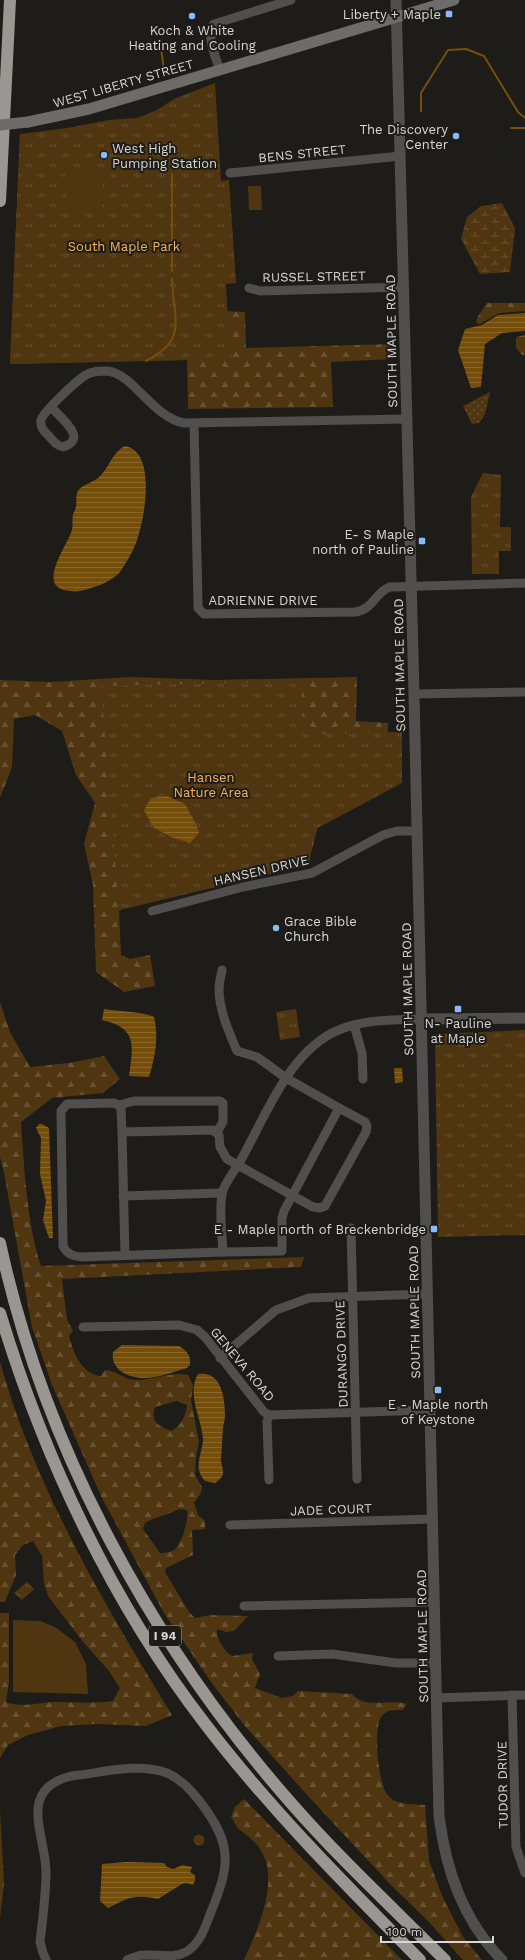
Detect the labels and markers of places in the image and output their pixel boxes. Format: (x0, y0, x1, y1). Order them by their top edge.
place label: Liberty + Maple (343, 7, 441, 22)
marker: Liberty + Maple (444, 9, 454, 19)
marker: Koch & White Heating and Cooling (187, 11, 197, 21)
place label: Koch & White Heating and Cooling (128, 23, 256, 53)
place label: The Discovery Center (359, 122, 448, 152)
marker: The Discovery Center (451, 131, 461, 141)
place label: West High Pumping Station (112, 141, 217, 171)
marker: West High Pumping Station (99, 150, 109, 160)
place label: E- S Maple north of Pauline (312, 527, 414, 557)
marker: E- S Maple north of Pauline (417, 536, 427, 546)
place label: Grace Bible Church (284, 914, 357, 944)
marker: Grace Bible Church (271, 923, 281, 933)
marker: N- Pauline at Maple (453, 1004, 463, 1014)
place label: N- Pauline at Maple (425, 1016, 491, 1046)
place label: E - Maple north of Breckenbridge (214, 1222, 426, 1237)
marker: E - Maple north of Breckenbridge (429, 1224, 439, 1234)
marker: E - Maple north of Keystone (433, 1385, 443, 1395)
place label: E - Maple north of Keystone (388, 1397, 488, 1427)

